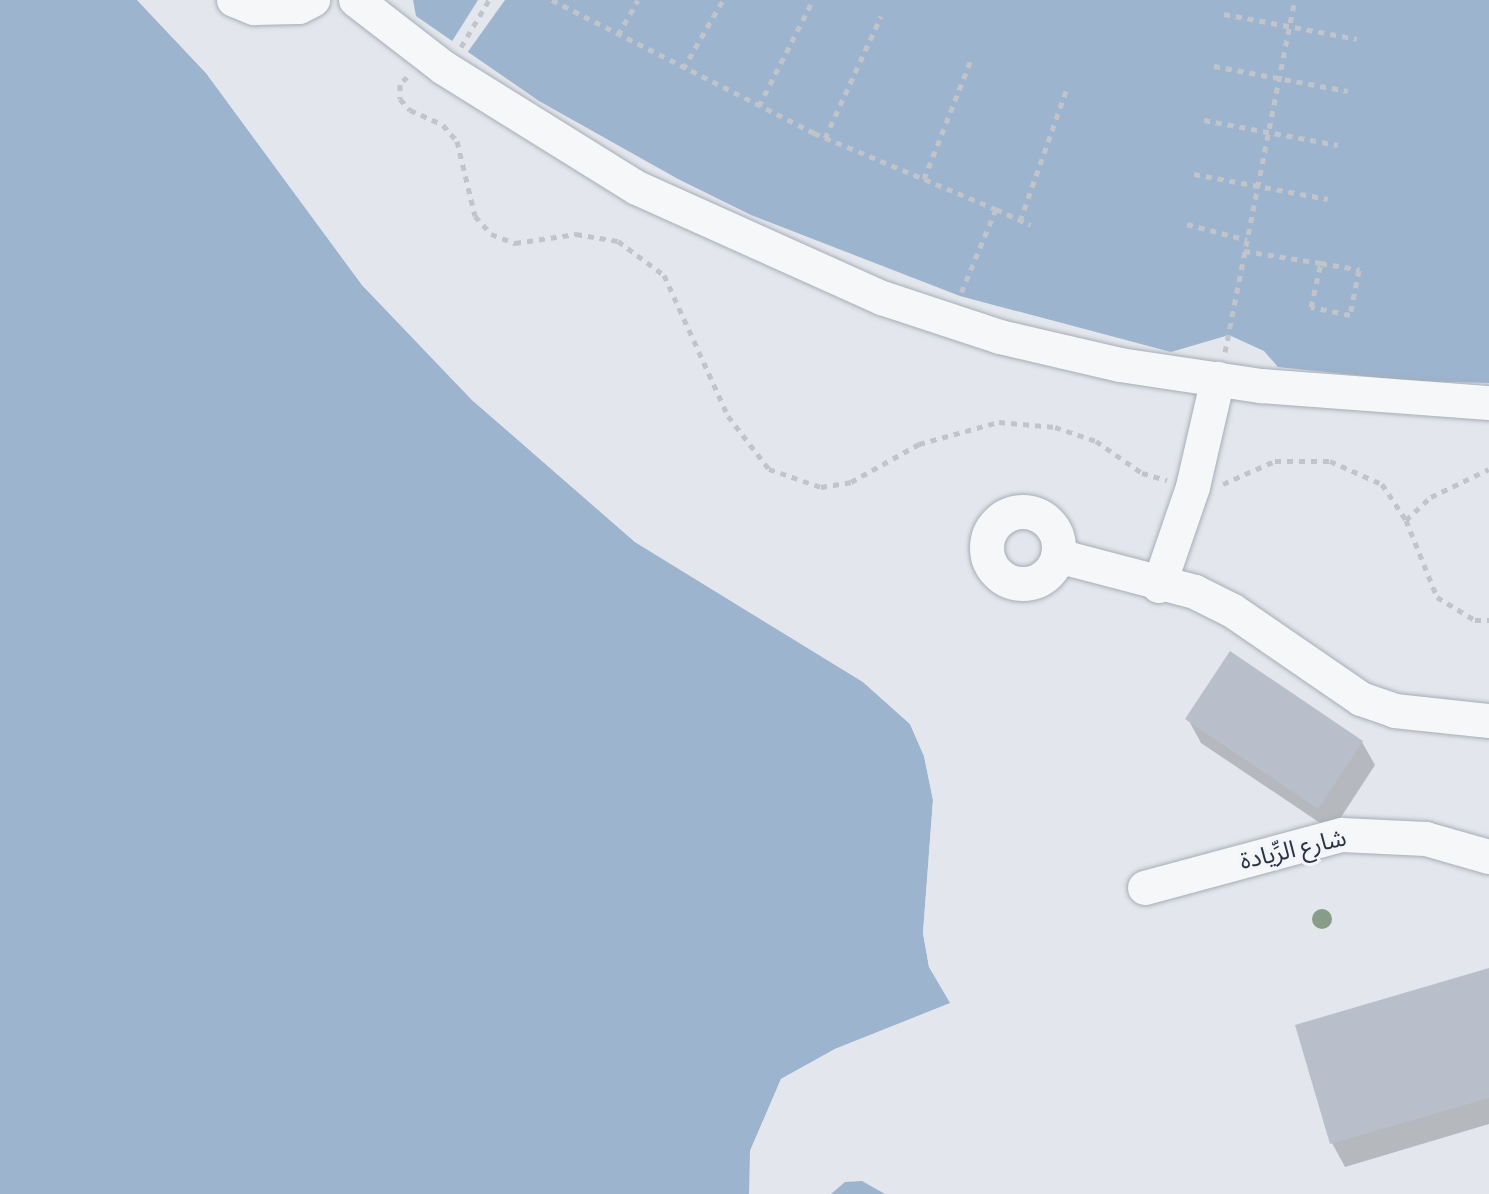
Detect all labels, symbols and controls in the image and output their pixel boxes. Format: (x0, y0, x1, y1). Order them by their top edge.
street label: شارع الرِّيادة (1237, 823, 1349, 875)

